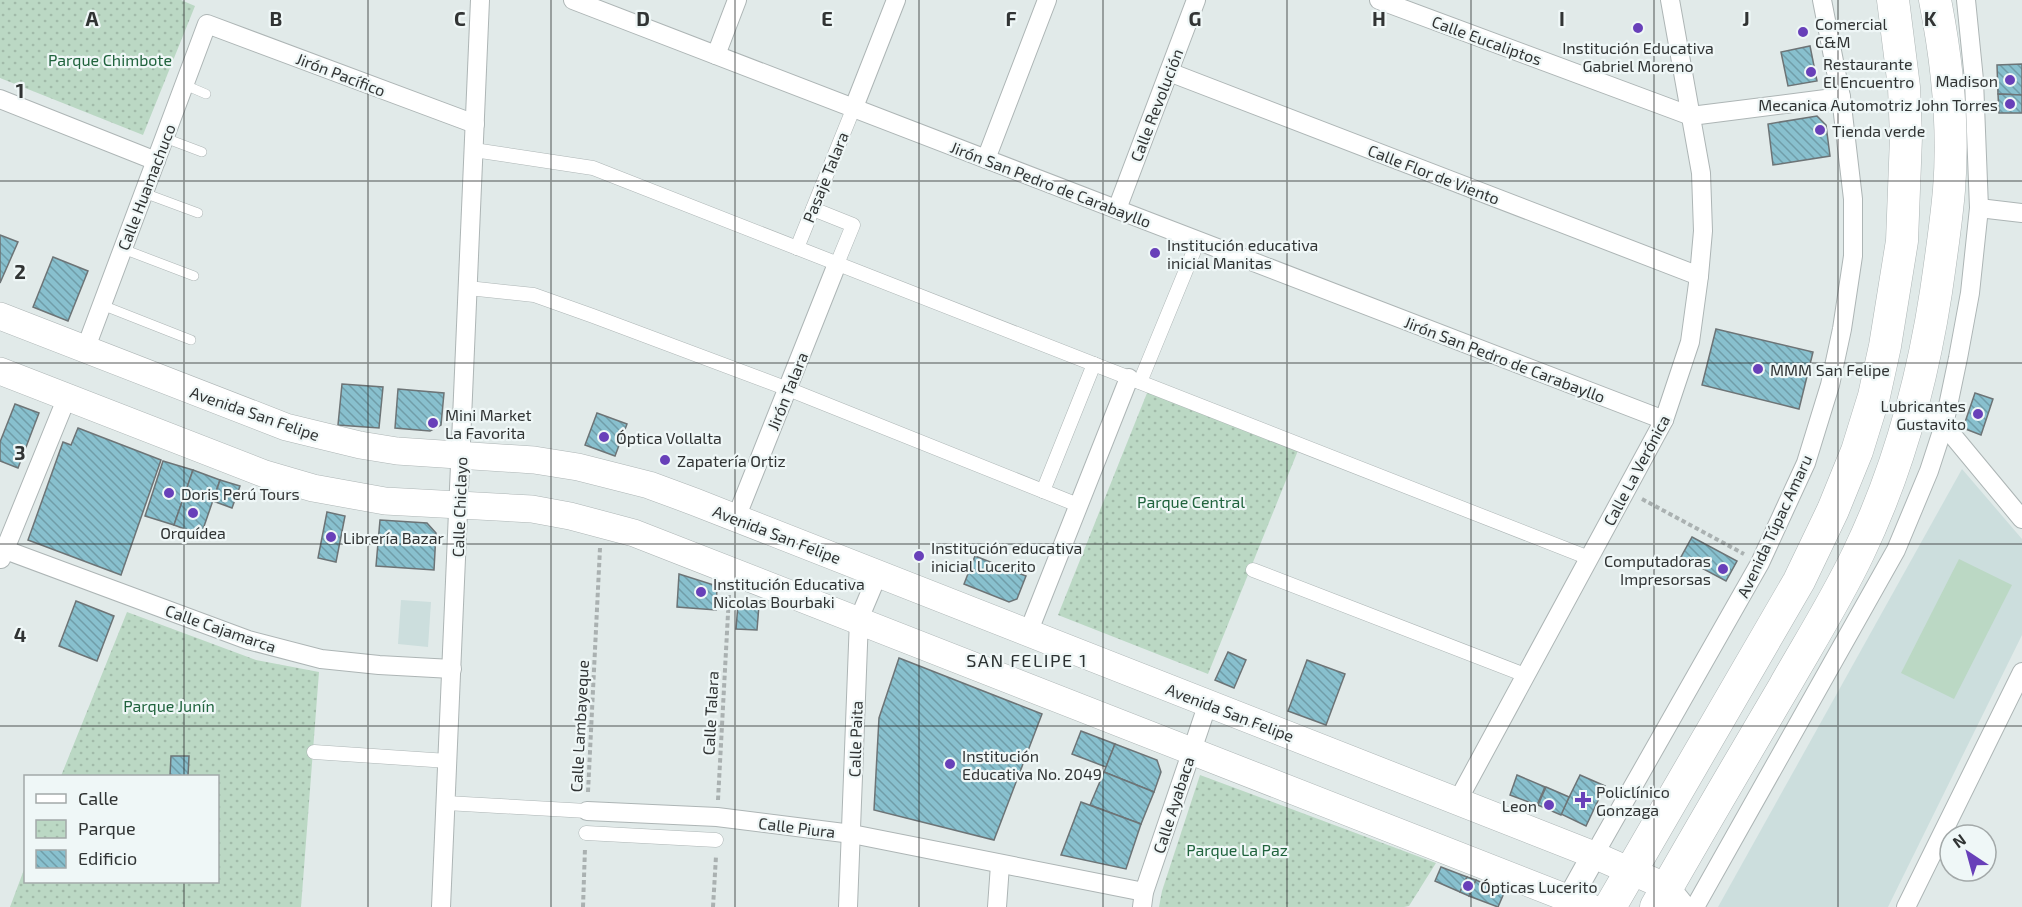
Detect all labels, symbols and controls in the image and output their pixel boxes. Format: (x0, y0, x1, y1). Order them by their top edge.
text: A (85, 6, 99, 30)
text: B (270, 6, 282, 30)
text: C (454, 6, 466, 30)
text: D (636, 6, 650, 30)
text: E (821, 6, 833, 30)
text: F (1005, 6, 1017, 30)
text: G (1189, 6, 1201, 30)
text: H (1372, 6, 1386, 30)
text: I (1559, 6, 1565, 30)
text: J (1742, 6, 1750, 30)
text: K (1924, 6, 1937, 30)
street label: Calle Eucaliptos (1429, 11, 1545, 69)
place label: Comercial C&M (1815, 14, 1888, 51)
marker: Institución Educativa Gabriel Moreno (1631, 21, 1645, 35)
marker: Comercial C&M (1796, 25, 1810, 39)
place label: Institución Educativa Gabriel Moreno (1562, 38, 1714, 75)
street label: Calle Revolución (1126, 46, 1186, 164)
street label: Jirón Pacífico (294, 48, 388, 100)
park label: Parque Chimbote (48, 50, 172, 69)
place label: Restaurante El Encuentro (1823, 54, 1914, 91)
marker: Restaurante El Encuentro (1804, 65, 1818, 79)
place label: Madison (1936, 71, 1998, 90)
marker: Madison (2003, 73, 2017, 87)
text: 1 (16, 78, 24, 102)
place label: Mecanica Automotriz John Torres (1758, 95, 1998, 114)
marker: Mecanica Automotriz John Torres (2003, 97, 2017, 111)
street label: Calle Huamachuco (113, 121, 179, 253)
place label: Tienda verde (1832, 121, 1925, 140)
marker: Tienda verde (1813, 123, 1827, 137)
street label: Pasaje Talara (798, 129, 853, 226)
street label: Jirón San Pedro de Carabayllo (948, 137, 1154, 231)
street label: Calle Flor de Viento (1366, 140, 1502, 208)
place label: Institución educativa inicial Manitas (1167, 235, 1318, 272)
marker: Institución educativa inicial Manitas (1148, 246, 1162, 260)
text: 2 (14, 259, 26, 283)
street label: Jirón San Pedro de Carabayllo (1402, 312, 1608, 406)
street label: Jirón Talara (763, 349, 811, 433)
place label: MMM San Felipe (1770, 360, 1890, 379)
marker: MMM San Felipe (1751, 362, 1765, 376)
street label: Avenida San Felipe (188, 382, 322, 444)
place label: Lubricantes Gustavito (1880, 396, 1966, 433)
place label: Mini Market La Favorita (445, 405, 532, 442)
marker: Lubricantes Gustavito (1971, 407, 1985, 421)
street label: Calle La Verónica (1599, 411, 1673, 529)
marker: Mini Market La Favorita (426, 416, 440, 430)
place label: Óptica Vollalta (616, 428, 722, 447)
marker: Óptica Vollalta (597, 430, 611, 444)
text: 3 (14, 440, 26, 464)
place label: Zapatería Ortiz (677, 451, 786, 470)
street label: Avenida Túpac Amaru (1733, 452, 1815, 600)
marker: Zapatería Ortiz (658, 453, 672, 467)
street label: Calle Chiclayo (448, 456, 470, 558)
place label: Doris Perú Tours (181, 484, 300, 503)
marker: Doris Perú Tours (162, 486, 176, 500)
park label: Parque Central (1137, 492, 1245, 511)
street label: Avenida San Felipe (710, 501, 844, 567)
marker: Orquídea (186, 506, 200, 520)
place label: Orquídea (160, 523, 226, 542)
place label: Librería Bazar (343, 528, 445, 547)
marker: Librería Bazar (324, 530, 338, 544)
place label: Institución educativa inicial Lucerito (931, 538, 1082, 575)
marker: Institución educativa inicial Lucerito (912, 549, 926, 563)
place label: Computadoras Impresorsas (1604, 551, 1711, 588)
marker: Computadoras Impresorsas (1716, 562, 1730, 576)
place label: Institución Educativa Nicolas Bourbaki (713, 574, 865, 611)
marker: Institución Educativa Nicolas Bourbaki (694, 585, 708, 599)
street label: Calle Cajamarca (163, 600, 279, 657)
text: 4 (14, 622, 27, 646)
district label: SAN FELIPE 1 (966, 649, 1088, 671)
street label: Calle Lambayeque (566, 659, 592, 793)
street label: Calle Talara (698, 670, 722, 756)
street label: Avenida San Felipe (1163, 679, 1297, 745)
park label: Parque Junín (123, 696, 215, 715)
street label: Calle Paita (844, 700, 866, 778)
place label: Institución Educativa No. 2049 (962, 746, 1102, 783)
street label: Calle Ayabaca (1148, 754, 1198, 856)
marker: Institución Educativa No. 2049 (943, 757, 957, 771)
legend (24, 775, 219, 883)
place label: Policlínico Gonzaga (1596, 782, 1670, 819)
text: Calle (78, 787, 119, 809)
marker: Policlínico Gonzaga (1574, 791, 1592, 809)
place label: Leon (1502, 796, 1537, 815)
marker: Leon (1542, 798, 1556, 812)
street label: Calle Piura (757, 813, 837, 841)
text: Parque (78, 817, 136, 839)
north arrow (1938, 823, 1998, 883)
text: N (1949, 829, 1969, 852)
park label: Parque La Paz (1186, 840, 1288, 859)
text: Edificio (78, 847, 137, 869)
place label: Ópticas Lucerito (1480, 877, 1598, 896)
marker: Ópticas Lucerito (1461, 879, 1475, 893)

